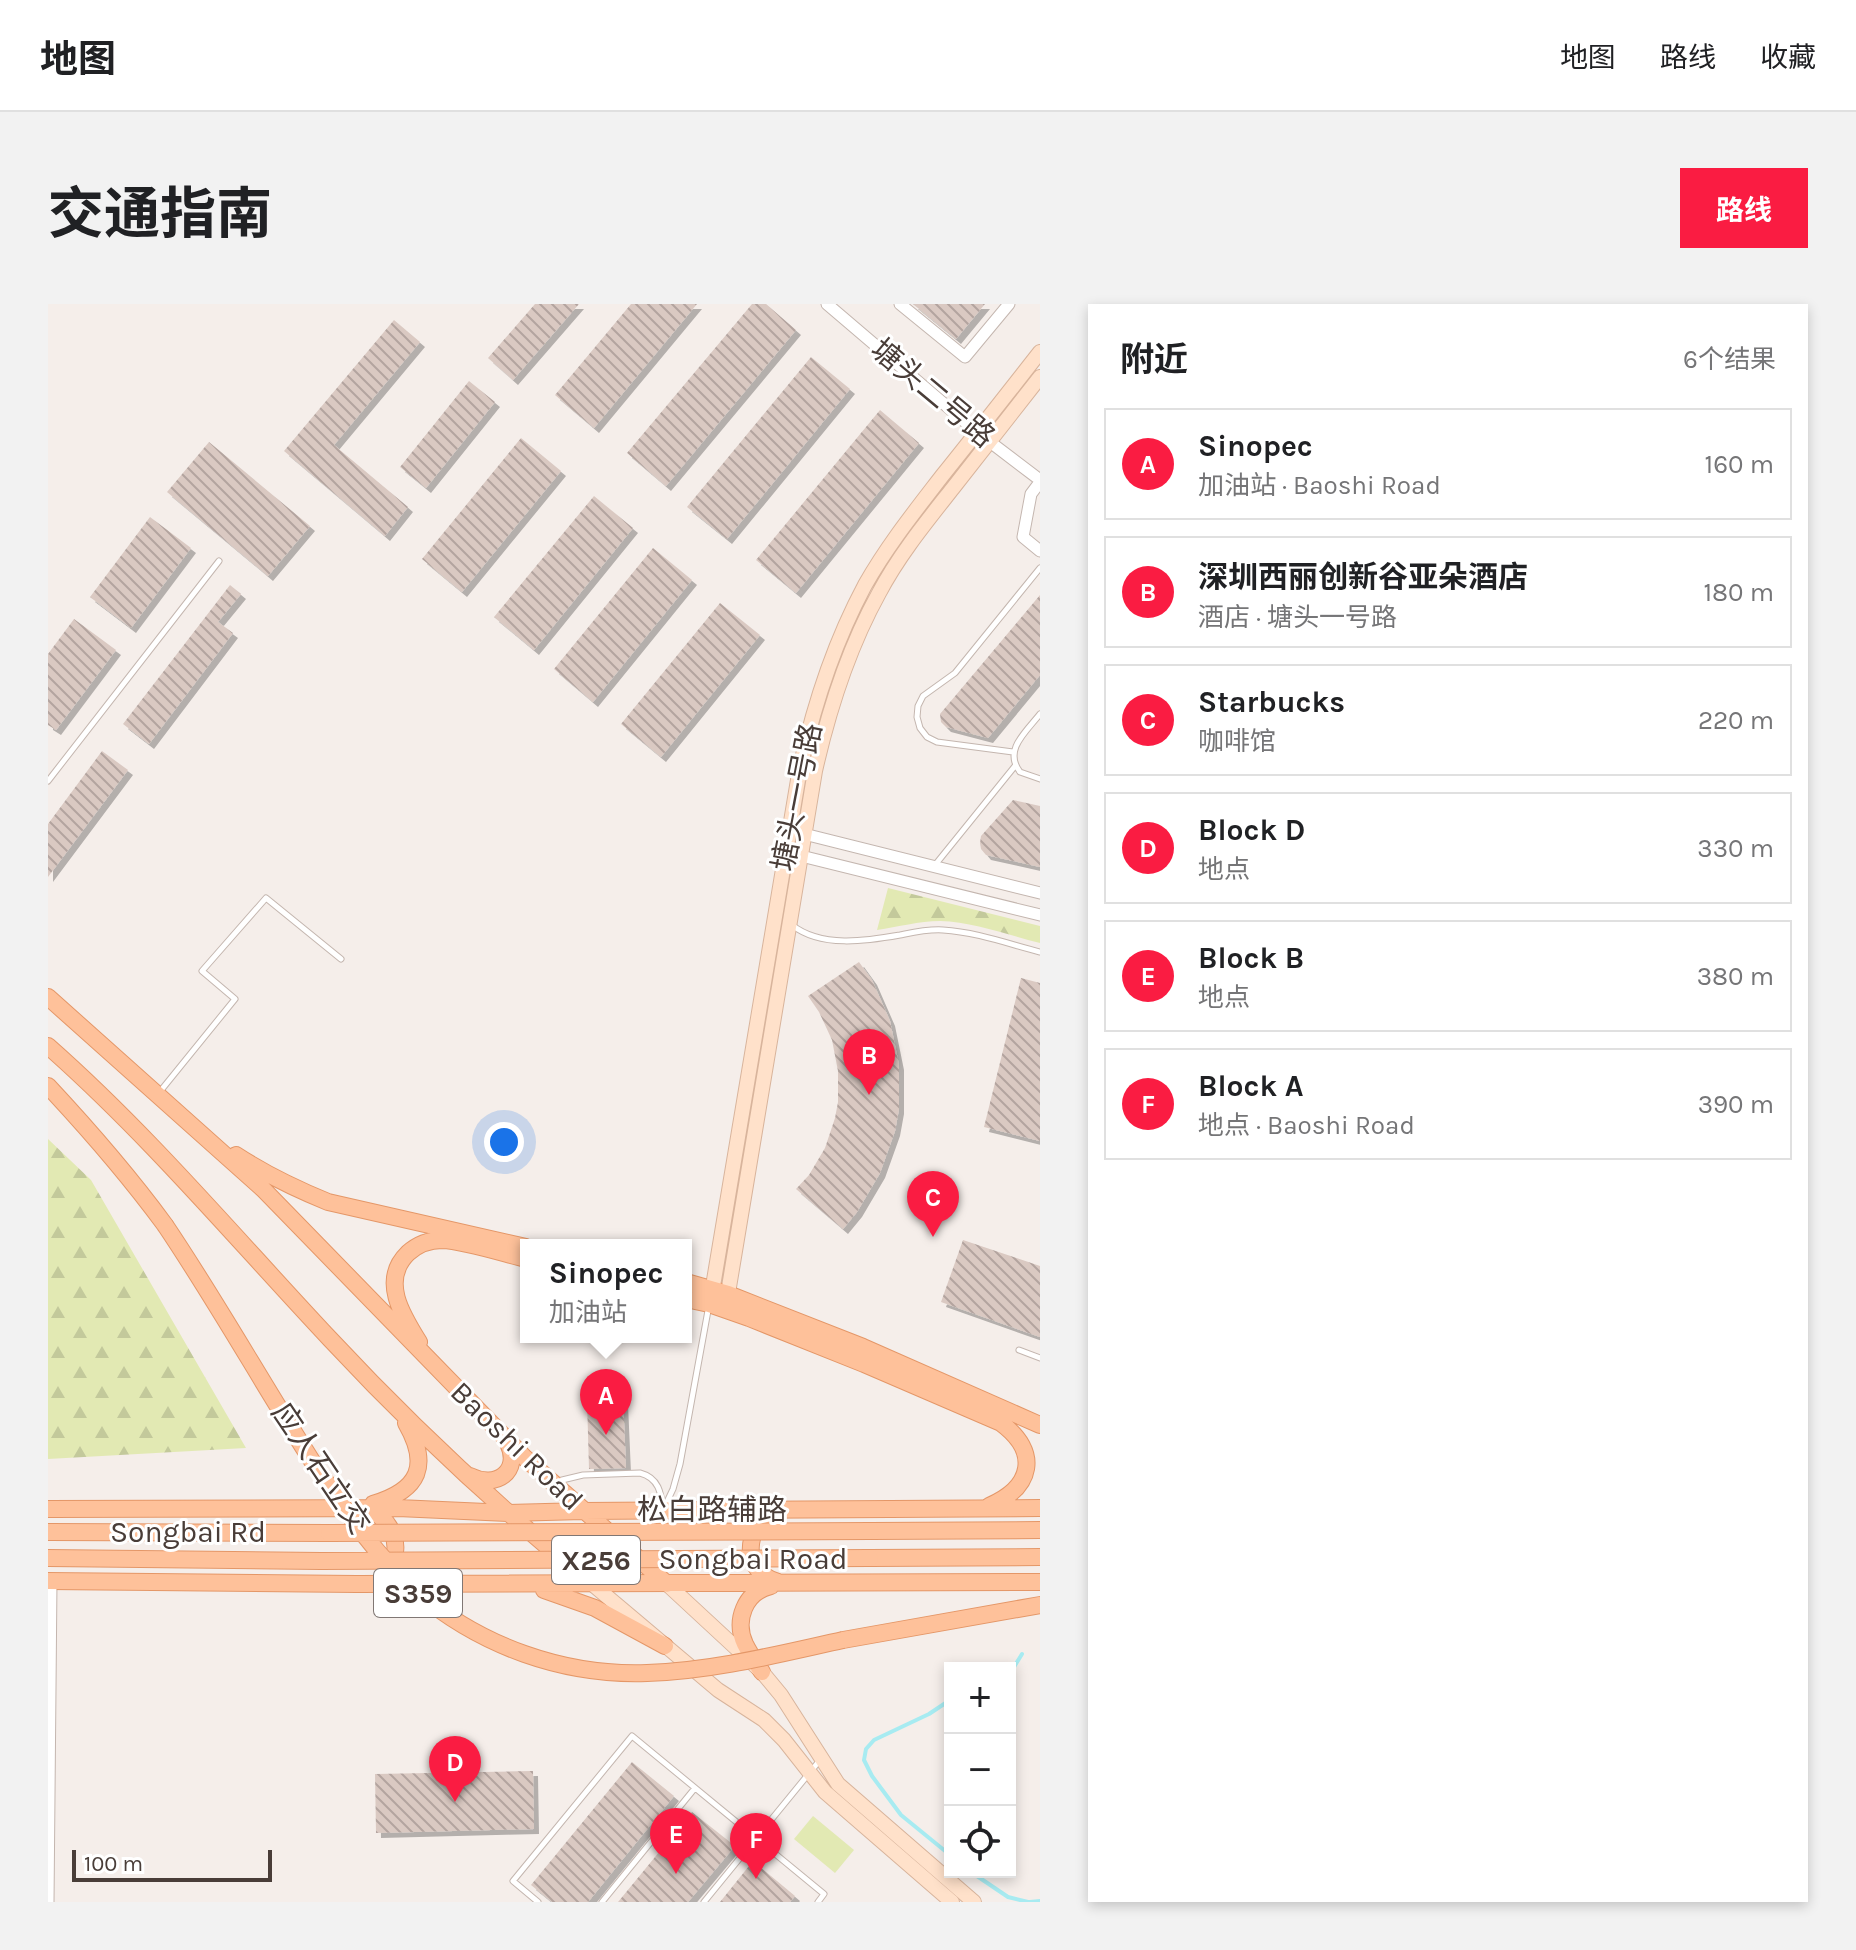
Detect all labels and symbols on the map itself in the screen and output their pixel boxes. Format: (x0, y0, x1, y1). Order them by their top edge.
street label: 塘头二号路 (864, 331, 1002, 455)
street label: 塘头一号路 (765, 720, 829, 874)
pin: B (843, 1029, 895, 1095)
your location (484, 1122, 524, 1162)
pin: C (907, 1171, 959, 1237)
pin: A (580, 1369, 632, 1435)
street label: Baoshi Road (443, 1374, 591, 1518)
street label: 应人石立交 (264, 1396, 378, 1540)
street label: 松白路辅路 (637, 1492, 787, 1528)
street label: Songbai Rd (110, 1514, 266, 1550)
road number: X256 (552, 1536, 640, 1584)
street label: Songbai Road (659, 1541, 848, 1577)
road number: S359 (374, 1569, 462, 1617)
pin: D (429, 1736, 481, 1802)
pin: E (650, 1808, 702, 1874)
pin: F (730, 1813, 782, 1879)
scale bar (72, 1846, 272, 1882)

